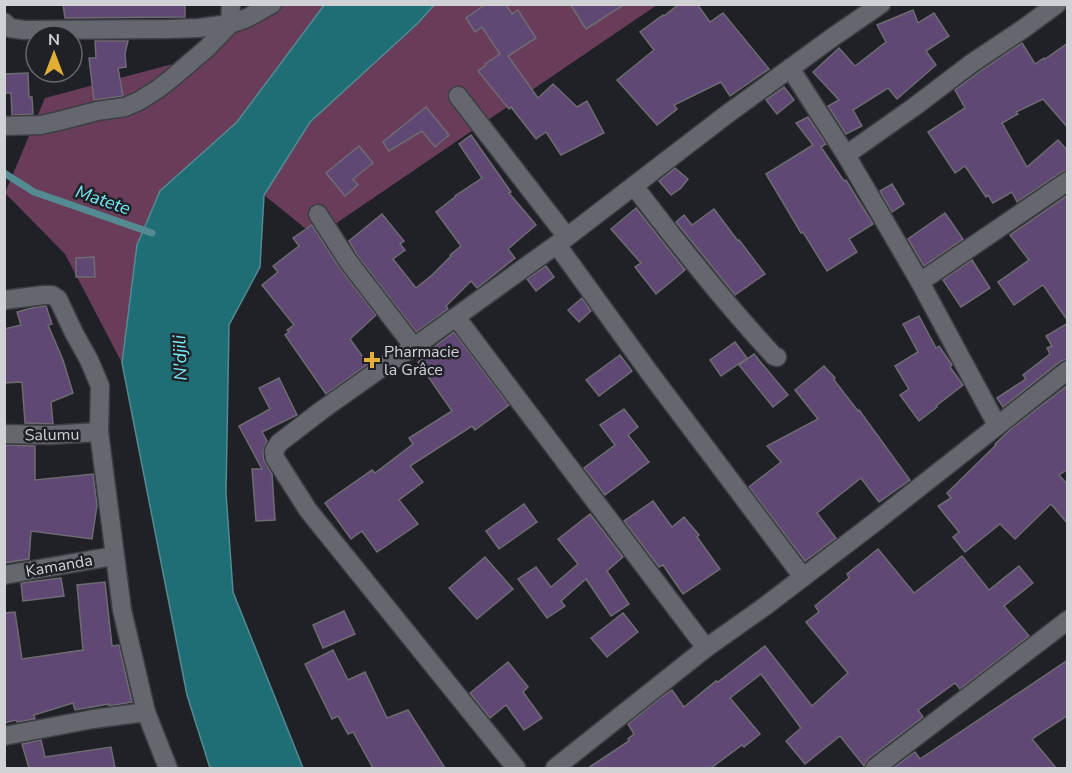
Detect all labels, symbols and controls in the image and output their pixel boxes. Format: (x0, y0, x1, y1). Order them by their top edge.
north arrow (24, 24, 84, 84)
text: N (48, 29, 60, 51)
water label: Matete (72, 179, 134, 221)
water label: N'djili (167, 334, 193, 381)
place label: Pharmacie la Grâce (384, 341, 459, 381)
marker: Pharmacie la Grâce (365, 353, 379, 367)
street label: Salumu (24, 424, 80, 446)
street label: Kamanda (24, 549, 94, 583)

